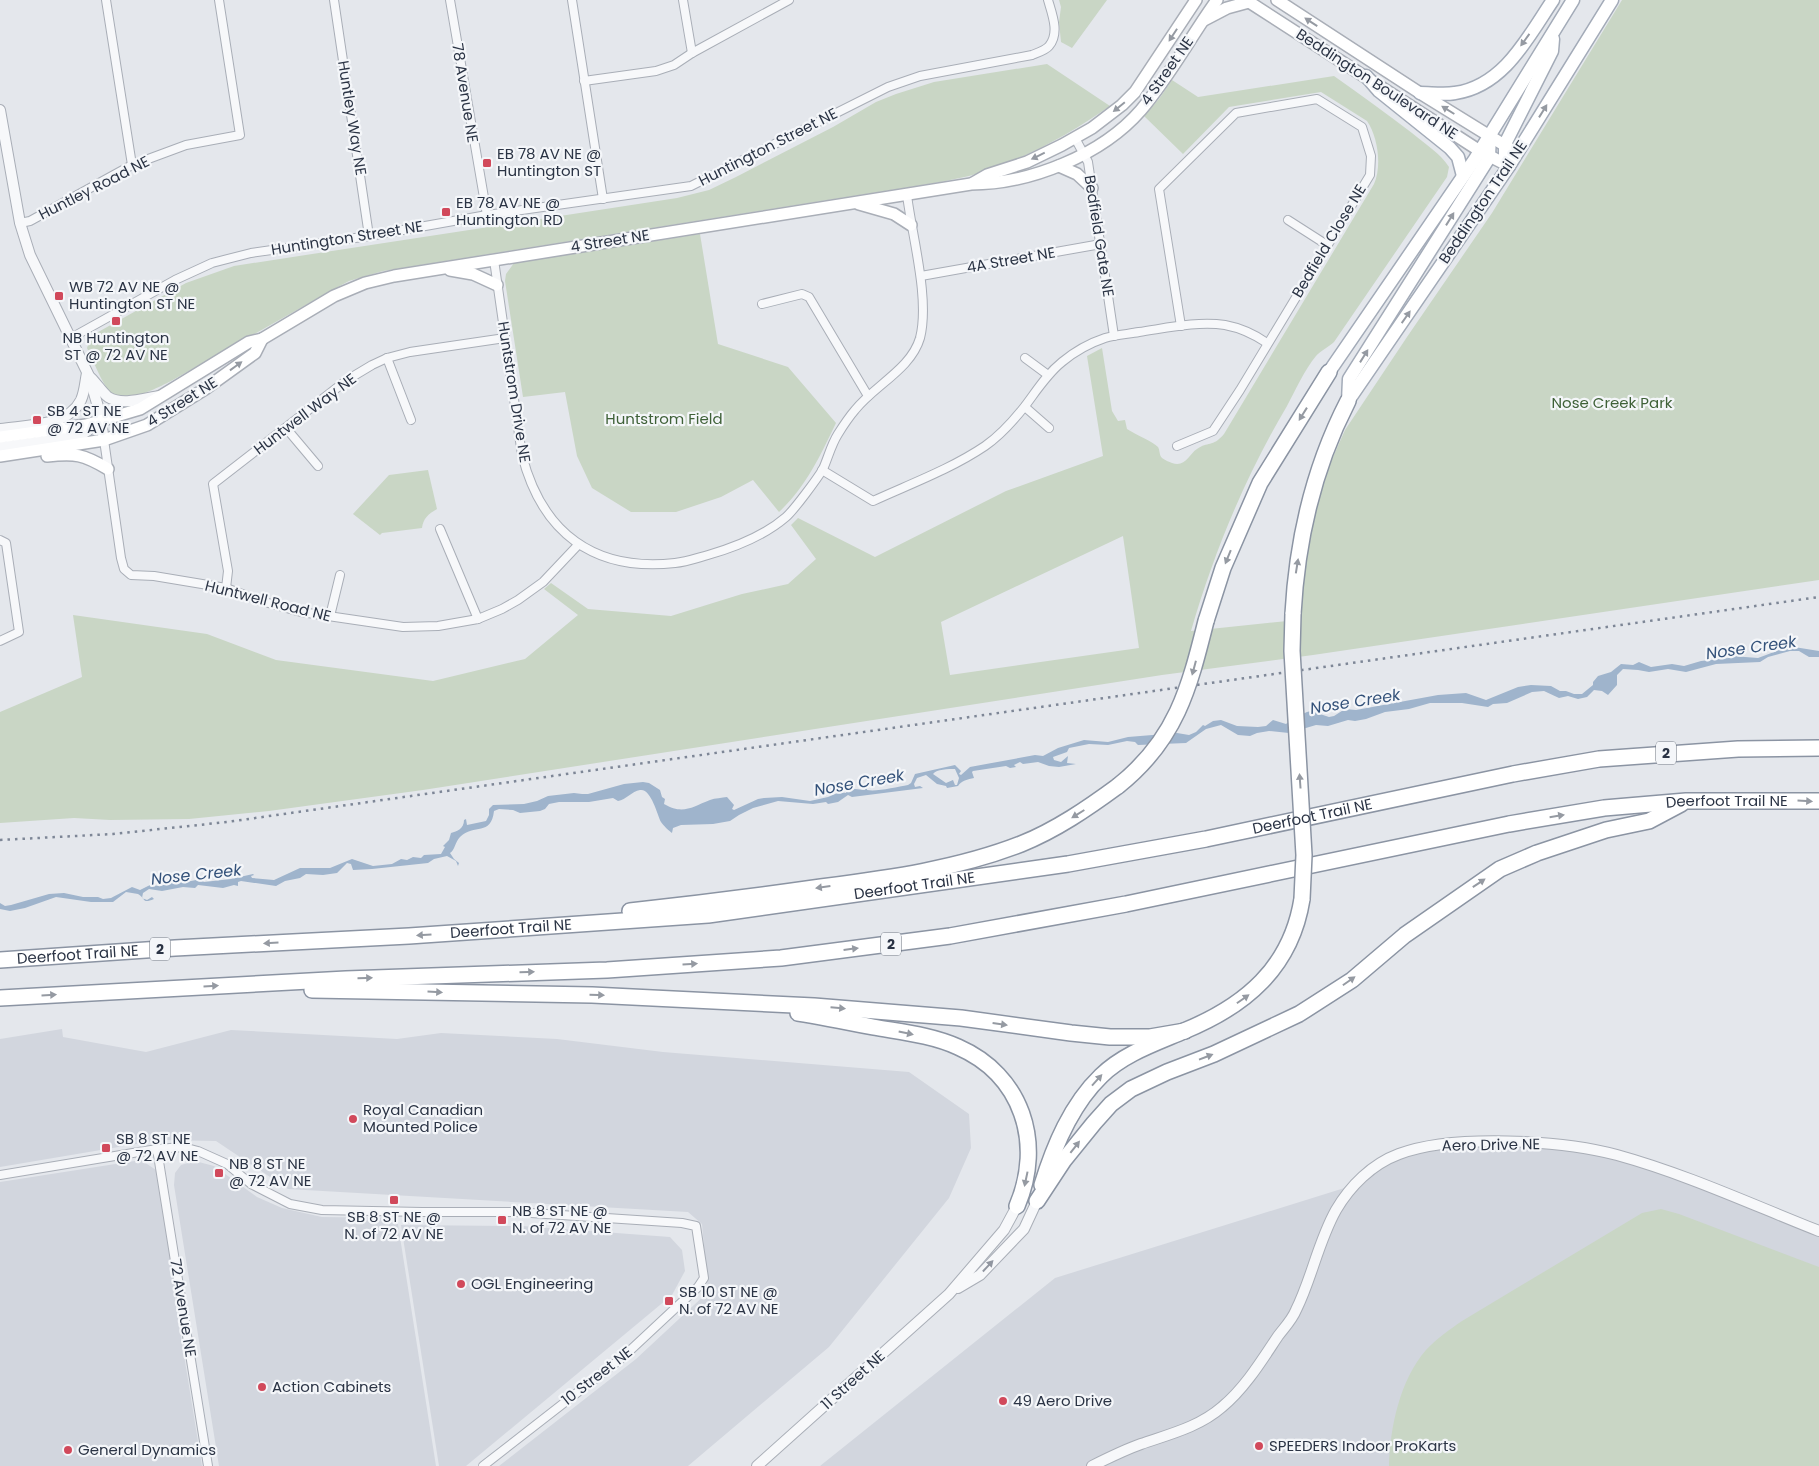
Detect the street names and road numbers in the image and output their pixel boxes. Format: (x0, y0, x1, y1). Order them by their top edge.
street label: Beddington Boulevard NE (1292, 23, 1462, 144)
street label: 4 Street NE (1135, 32, 1198, 109)
street label: 78 Avenue NE (447, 42, 484, 144)
street label: Huntley Way NE (333, 59, 372, 177)
street label: Huntington Street NE (695, 102, 841, 191)
street label: Beddington Trail NE (1434, 136, 1532, 267)
street label: Huntley Road NE (35, 151, 153, 225)
street label: Bedfield Gate NE (1079, 173, 1120, 298)
street label: Bedfield Close NE (1286, 180, 1371, 301)
street label: Huntington Street NE (270, 215, 424, 260)
street label: 4 Street NE (569, 224, 651, 257)
street label: 4A Street NE (965, 241, 1057, 278)
street label: Huntstrom Drive NE (493, 320, 536, 464)
street label: Huntwell Way NE (249, 368, 360, 459)
street label: 4 Street NE (142, 372, 221, 432)
street label: Huntwell Road NE (203, 575, 333, 626)
road number: 2 (1656, 741, 1676, 764)
street label: Deerfoot Trail NE (1665, 790, 1788, 813)
street label: Deerfoot Trail NE (1250, 793, 1374, 839)
street label: Deerfoot Trail NE (853, 866, 976, 904)
street label: Deerfoot Trail NE (449, 914, 573, 943)
road number: 2 (881, 932, 901, 956)
road number: 2 (150, 938, 170, 961)
street label: Deerfoot Trail NE (16, 940, 139, 969)
street label: Aero Drive NE (1442, 1133, 1540, 1156)
street label: 72 Avenue NE (165, 1257, 202, 1359)
street label: 10 Street NE (557, 1341, 636, 1410)
street label: 11 Street NE (816, 1345, 889, 1414)

